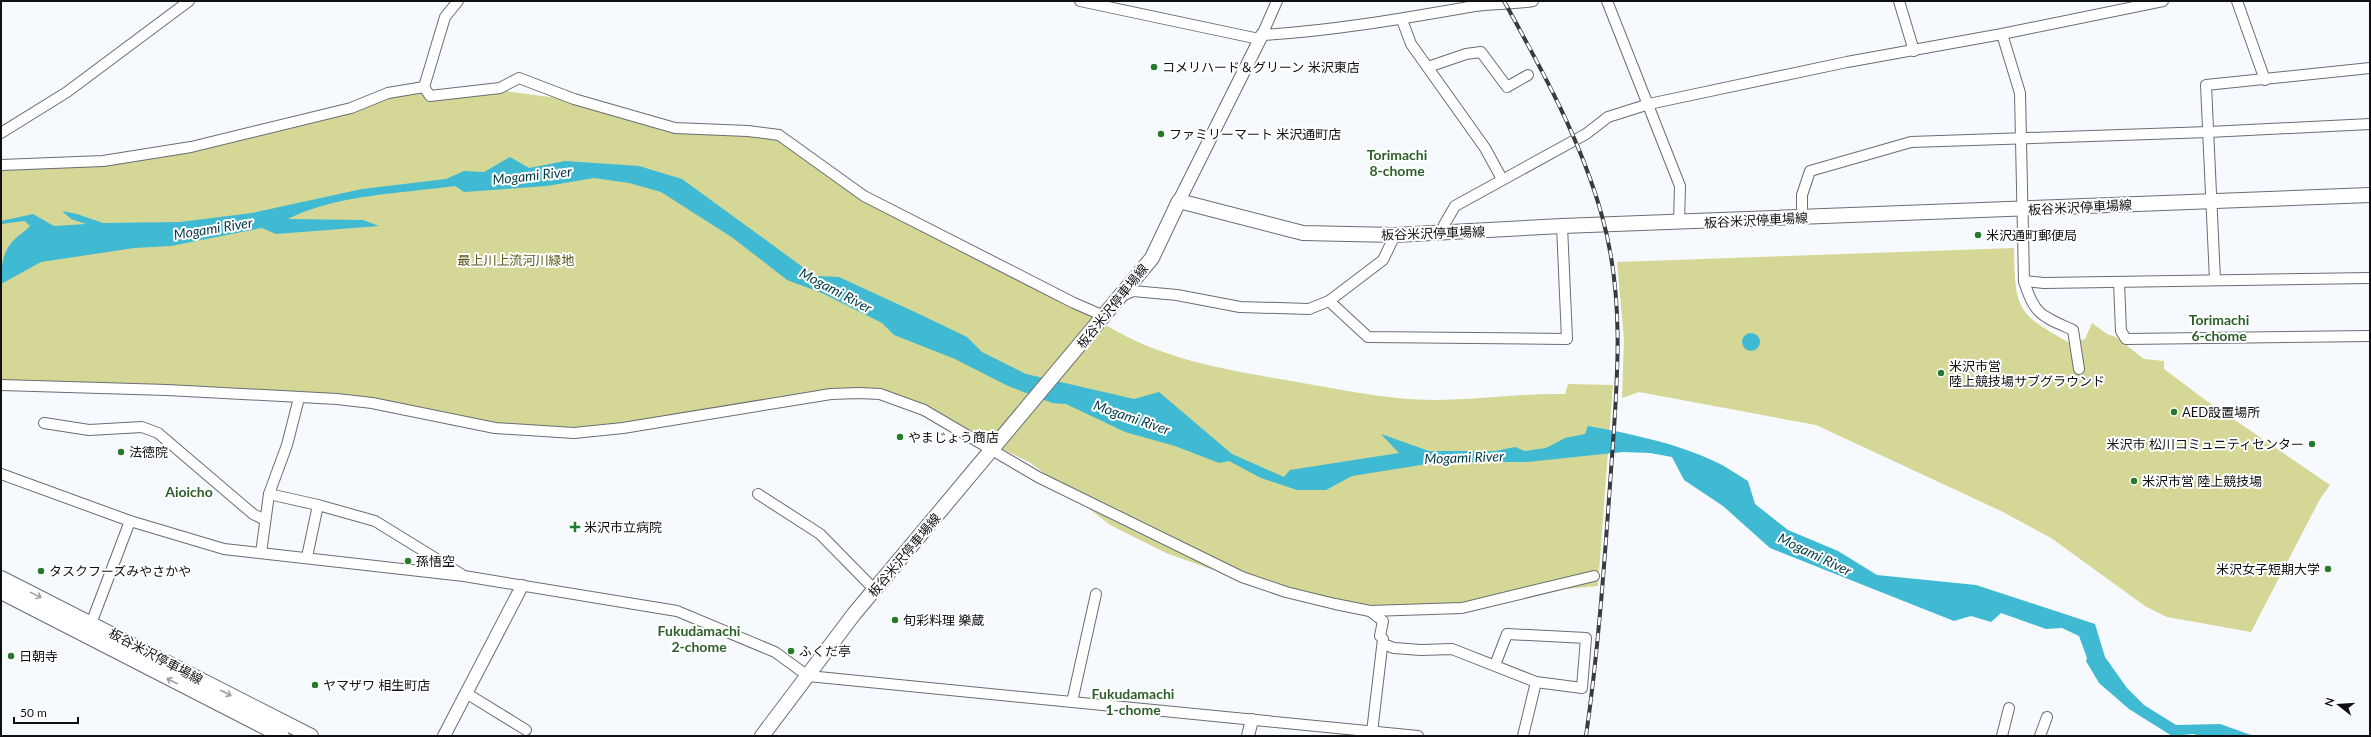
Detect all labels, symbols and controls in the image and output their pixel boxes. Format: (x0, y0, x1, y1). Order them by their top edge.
place label: コメリハード＆グリーン 米沢東店 (1162, 59, 1360, 75)
marker: コメリハード＆グリーン 米沢東店 (1149, 62, 1159, 72)
place label: ファミリーマート 米沢通町店 (1169, 126, 1341, 142)
marker: ファミリーマート 米沢通町店 (1156, 129, 1166, 139)
district label: Torimachi 8-chome (1367, 146, 1427, 179)
water label: Mogami River (492, 162, 573, 188)
street label: 板谷米沢停車場線 (2028, 196, 2132, 218)
street label: 板谷米沢停車場線 (1704, 209, 1808, 231)
water label: Mogami River (172, 213, 254, 243)
street label: 板谷米沢停車場線 (1381, 223, 1485, 243)
place label: 米沢通町郵便局 (1986, 227, 2077, 243)
marker: 米沢通町郵便局 (1973, 230, 1983, 240)
park label: 最上川上流河川緑地 (457, 252, 575, 268)
street label: 板谷米沢停車場線 (1073, 261, 1151, 351)
water label: Mogami River (797, 264, 875, 316)
district label: Torimachi 6-chome (2189, 311, 2249, 344)
place label: 米沢市営 陸上競技場サブグラウンド (1949, 358, 2105, 389)
marker: 米沢市営 陸上競技場サブグラウンド (1936, 368, 1946, 378)
water label: Mogami River (1092, 396, 1173, 438)
place label: AED設置場所 (2182, 404, 2260, 420)
marker: AED設置場所 (2169, 407, 2179, 417)
place label: やまじょう商店 (908, 429, 999, 445)
marker: やまじょう商店 (895, 432, 905, 442)
place label: 米沢市 松川コミュニティセンター (2106, 436, 2304, 452)
marker: 米沢市 松川コミュニティセンター (2307, 439, 2317, 449)
place label: 法徳院 (129, 444, 168, 460)
marker: 法徳院 (116, 447, 126, 457)
water label: Mogami River (1424, 447, 1504, 467)
place label: 米沢市営 陸上競技場 (2142, 473, 2262, 489)
marker: 米沢市営 陸上競技場 (2129, 476, 2139, 486)
district label: Aioicho (164, 483, 213, 500)
street label: 板谷米沢停車場線 (864, 510, 944, 600)
place label: 米沢市立病院 (584, 519, 662, 535)
marker: 米沢市立病院 (569, 521, 581, 533)
water label: Mogami River (1775, 529, 1855, 579)
place label: 孫悟空 (416, 553, 455, 569)
marker: 孫悟空 (403, 556, 413, 566)
place label: 米沢女子短期大学 (2216, 561, 2320, 577)
place label: タスクフーズみやさかや (49, 563, 191, 579)
marker: 米沢女子短期大学 (2323, 564, 2333, 574)
marker: タスクフーズみやさかや (36, 566, 46, 576)
one-way arrow (30, 592, 42, 599)
place label: 旬彩料理 樂蔵 (903, 612, 984, 628)
marker: 旬彩料理 樂蔵 (890, 615, 900, 625)
district label: Fukudamachi 2-chome (658, 622, 740, 655)
street label: 板谷米沢停車場線 (106, 625, 206, 687)
place label: ふくだ亭 (799, 643, 851, 659)
marker: ふくだ亭 (786, 646, 796, 656)
place label: 日朝寺 (19, 648, 58, 664)
marker: 日朝寺 (6, 651, 16, 661)
one-way arrow (166, 677, 178, 684)
place label: ヤマザワ 相生町店 (323, 677, 430, 693)
marker: ヤマザワ 相生町店 (310, 680, 320, 690)
district label: Fukudamachi 1-chome (1092, 685, 1174, 718)
north arrow (2319, 685, 2359, 725)
one-way arrow (220, 690, 232, 697)
text: N (2322, 696, 2336, 708)
scale bar (14, 699, 78, 725)
text: 50 m (20, 705, 47, 720)

